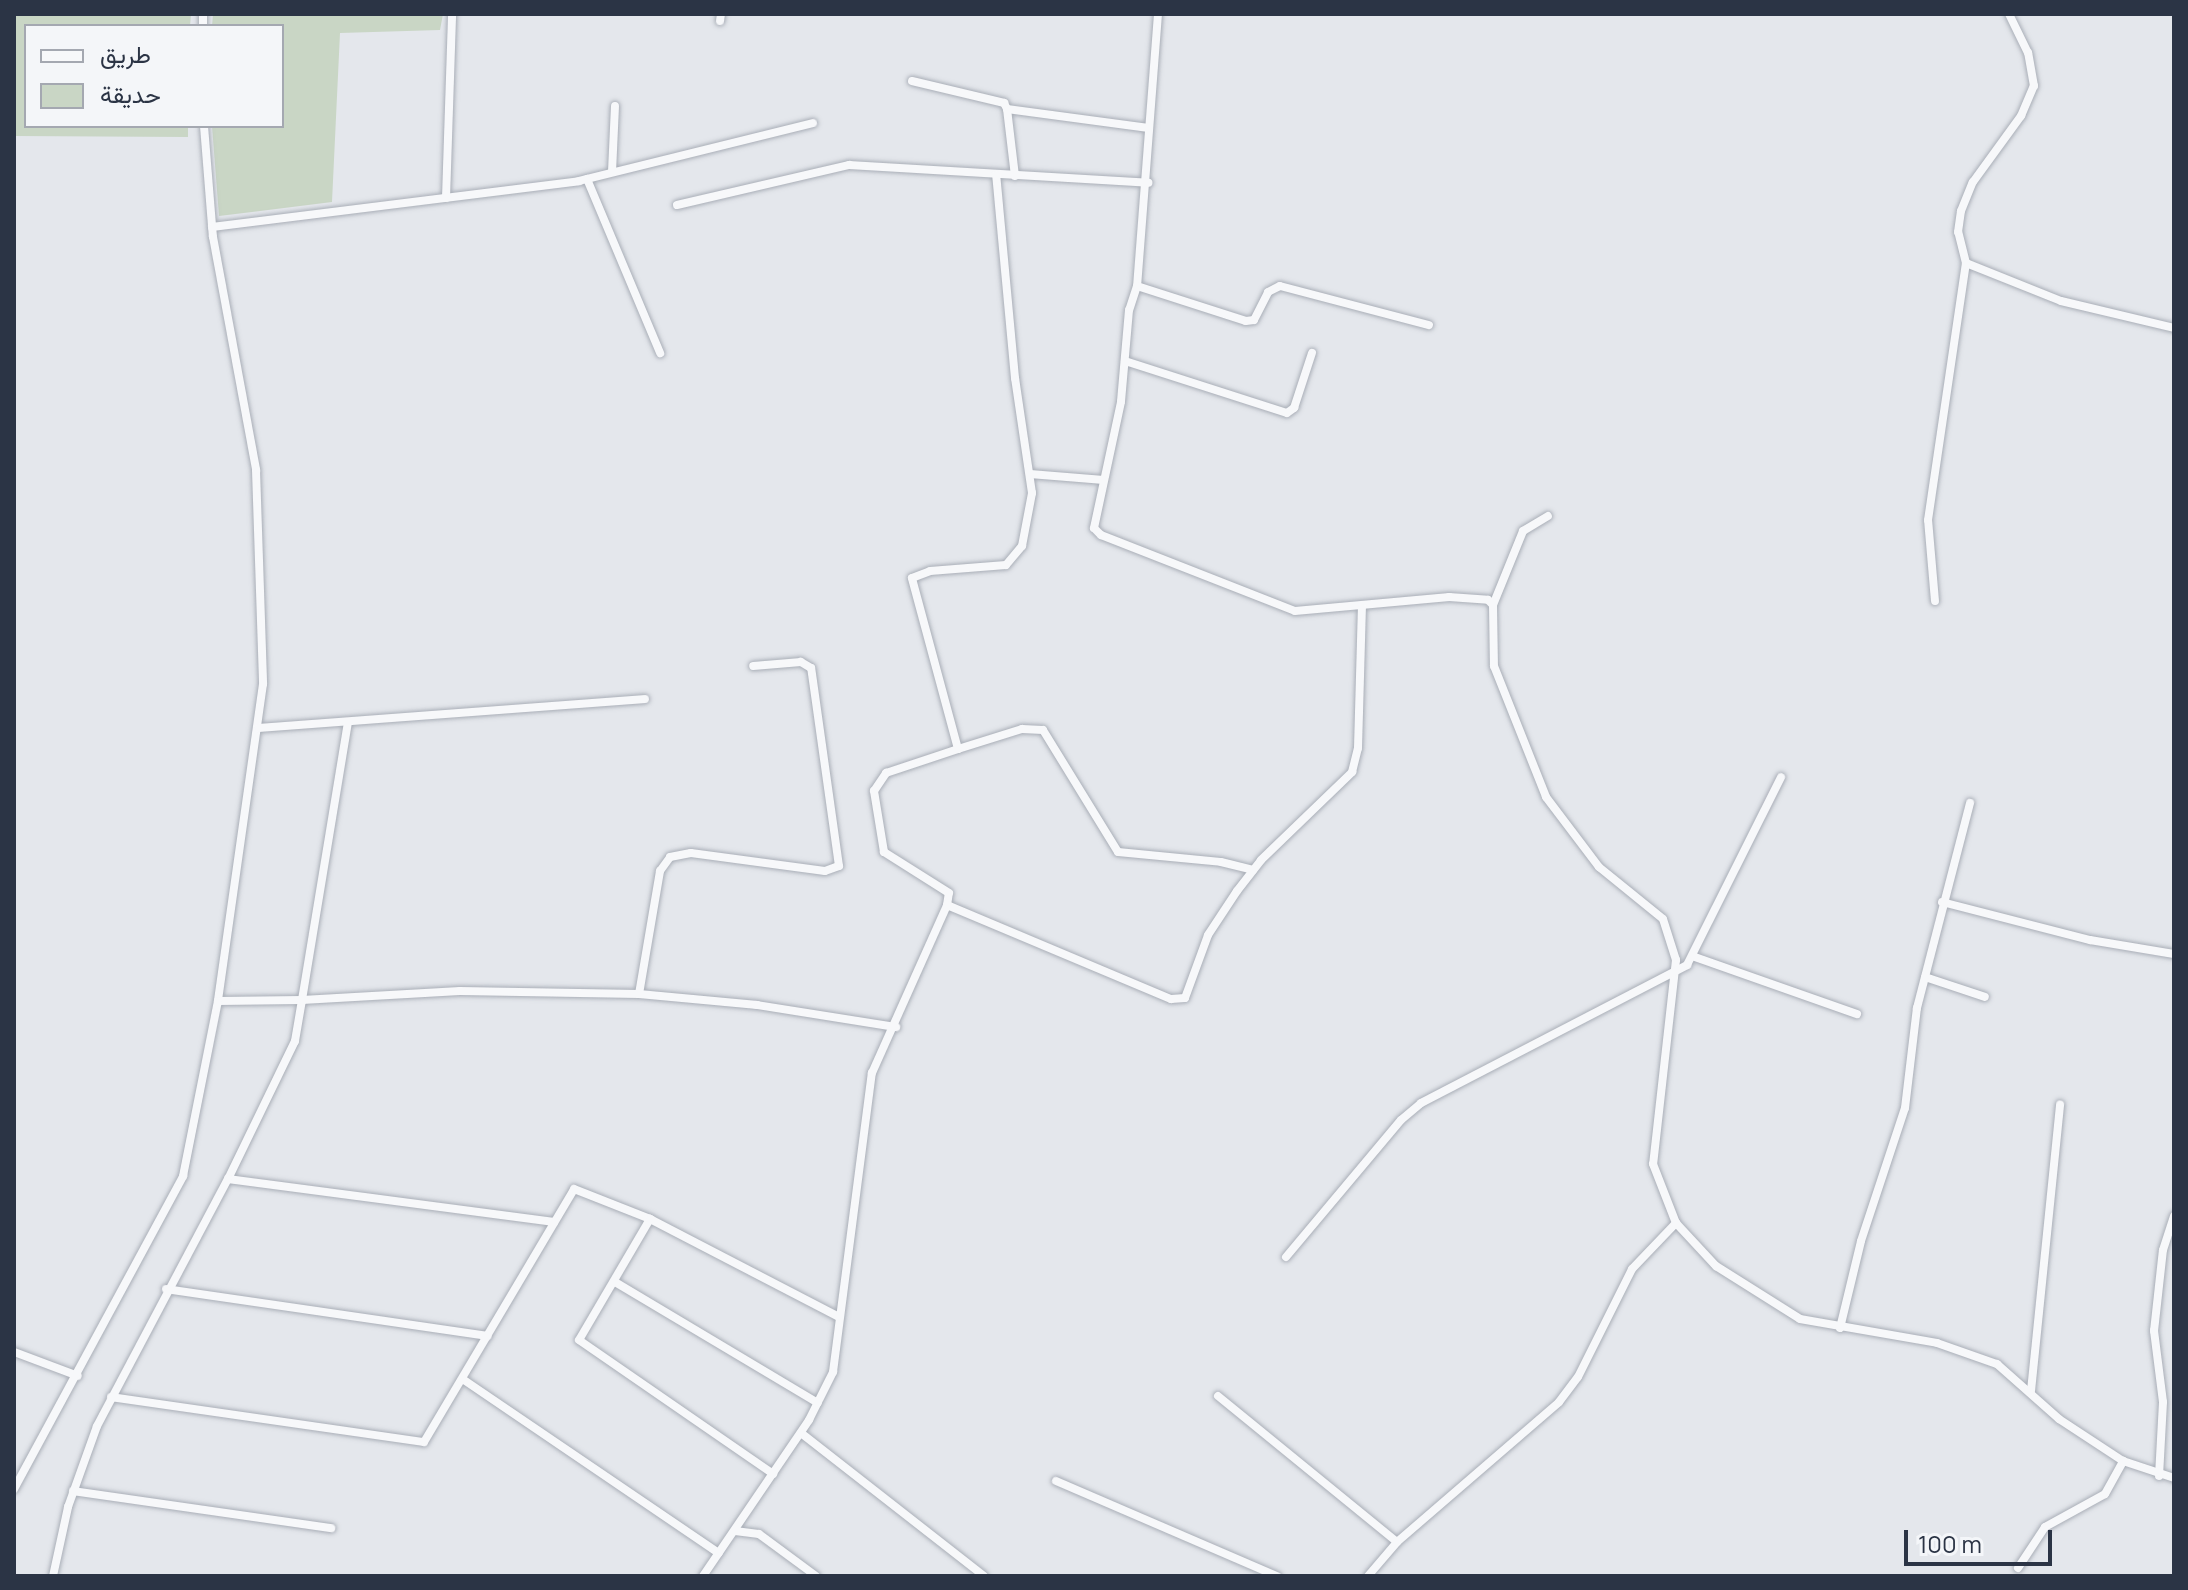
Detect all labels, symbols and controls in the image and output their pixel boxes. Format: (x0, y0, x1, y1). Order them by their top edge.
legend (24, 24, 284, 128)
text: طريق (100, 37, 151, 70)
text: حديقة (100, 77, 161, 110)
scale bar (1908, 1514, 2056, 1564)
text: 100 m (1918, 1527, 1982, 1560)

